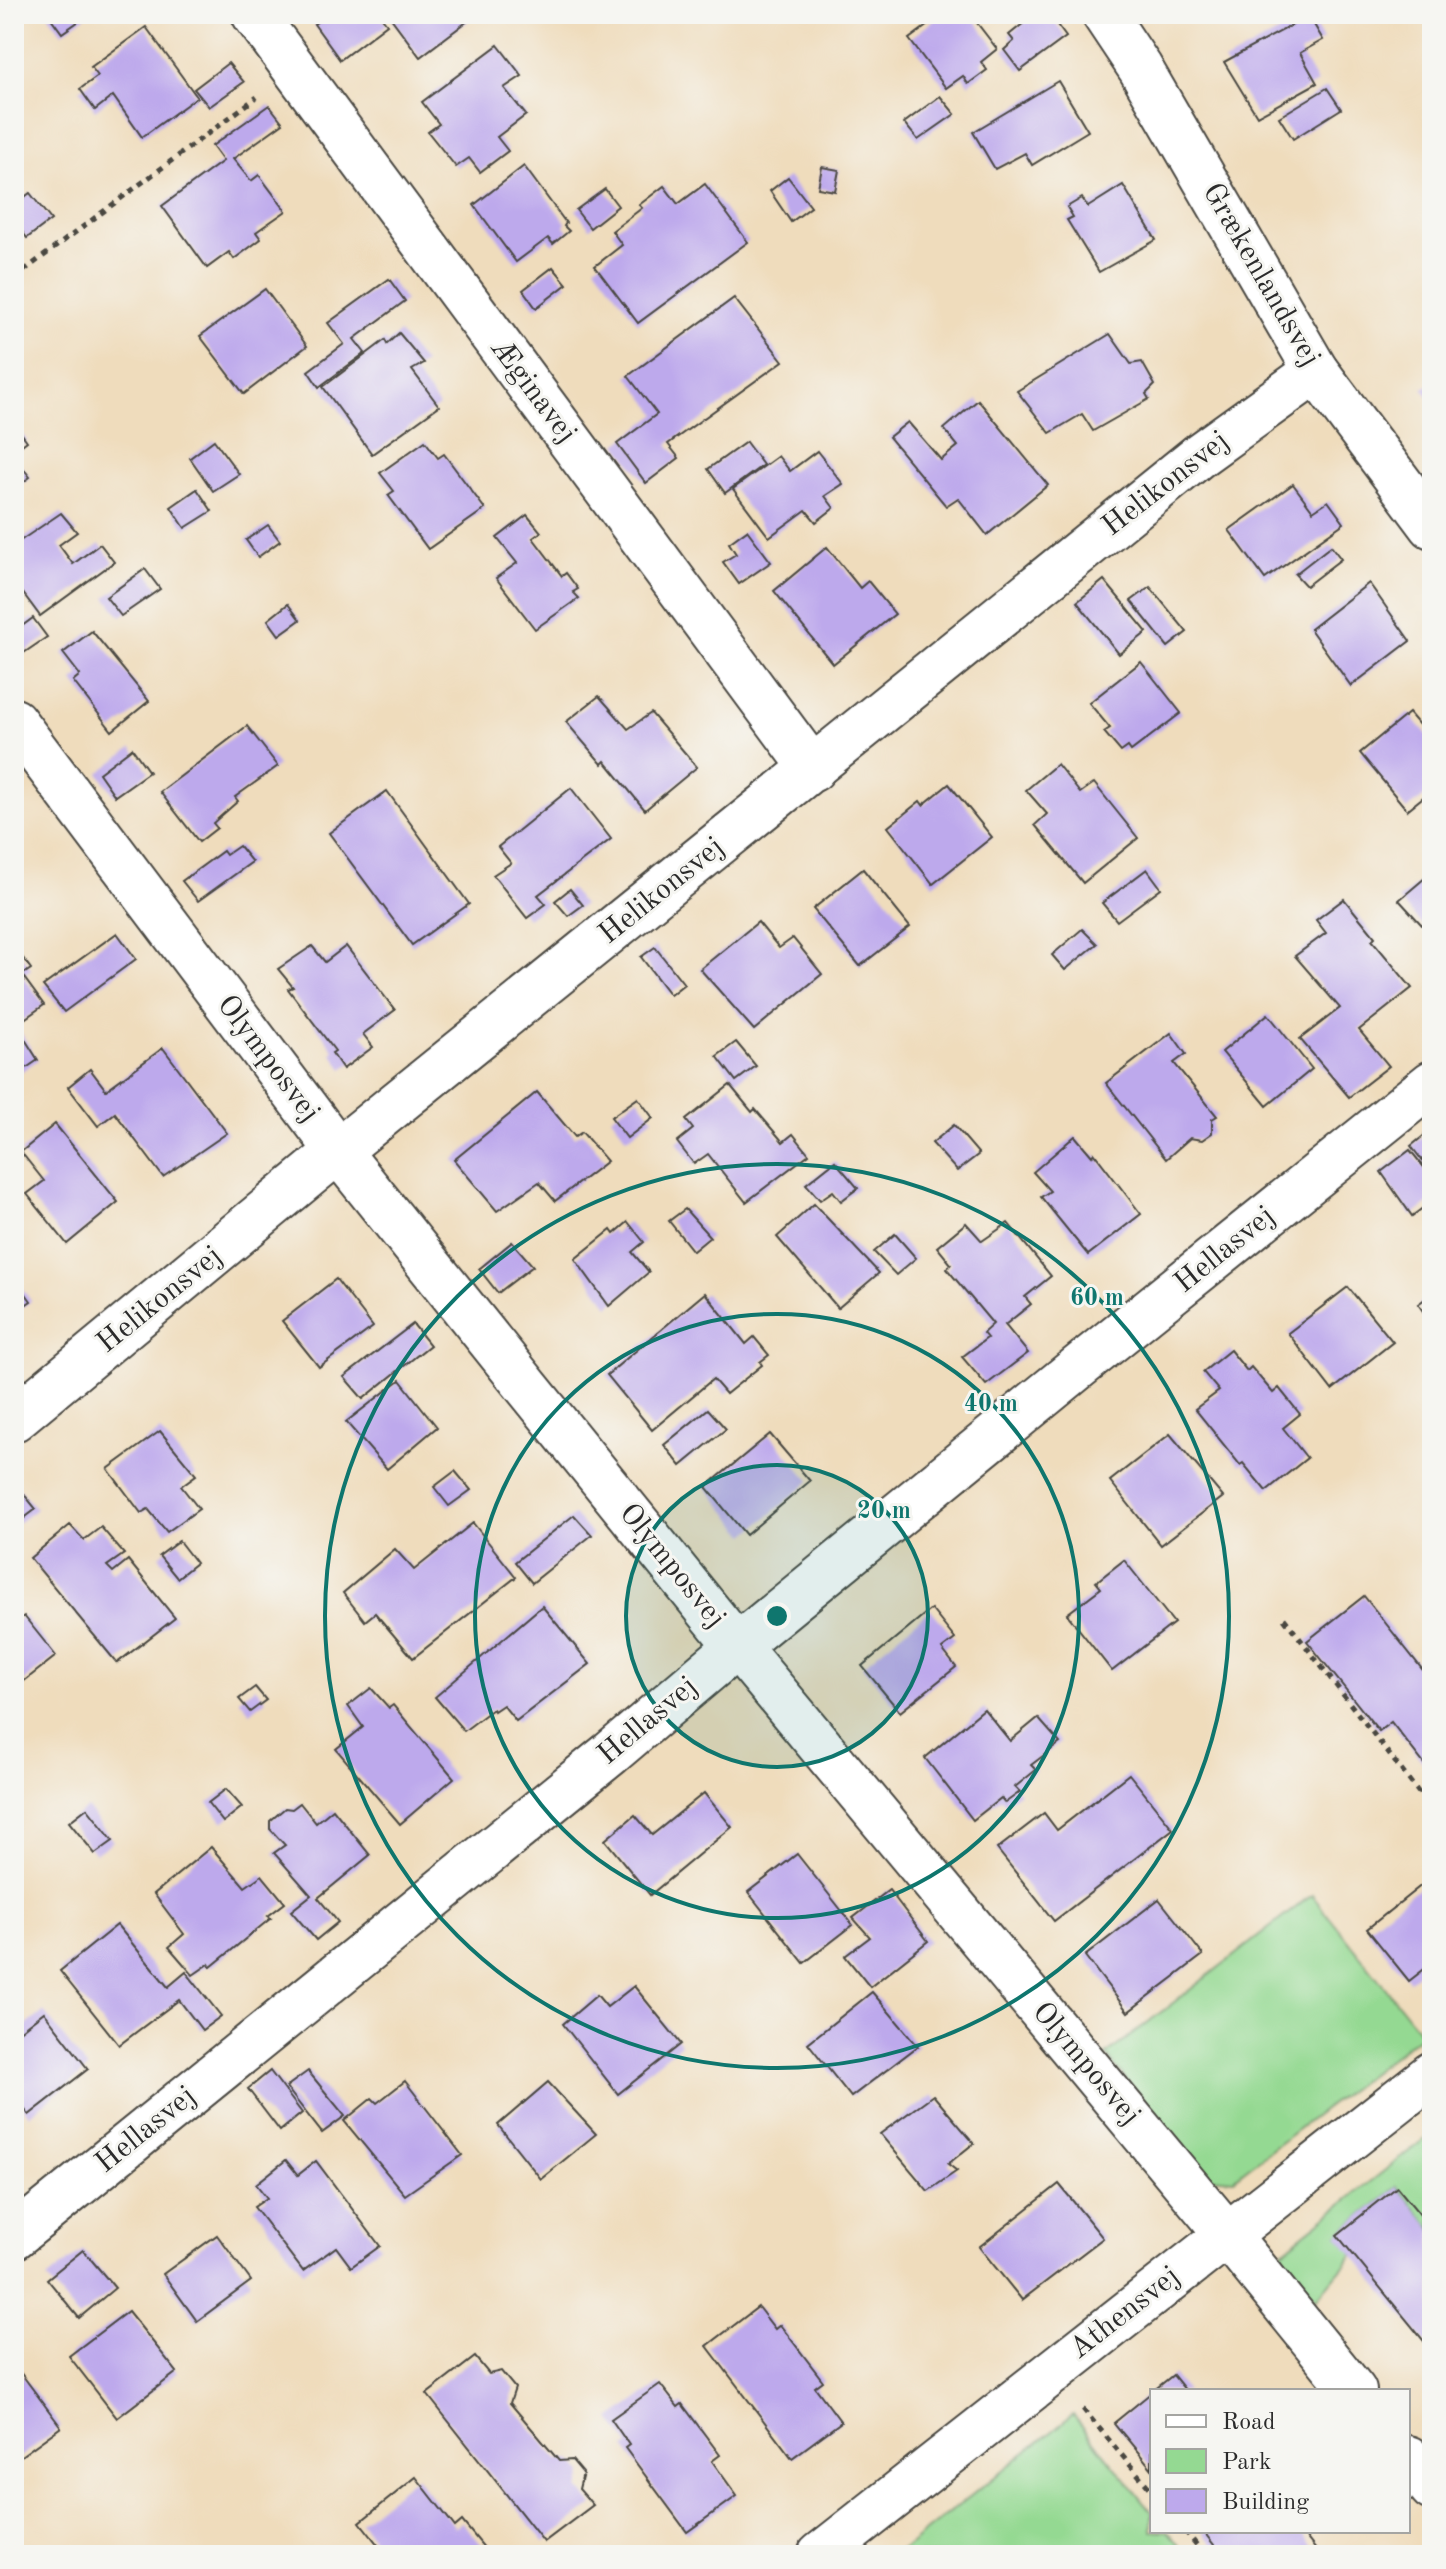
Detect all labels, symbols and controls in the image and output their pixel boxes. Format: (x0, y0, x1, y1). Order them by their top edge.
street label: Grækenlandsvej (1196, 178, 1326, 372)
street label: Æginavej (484, 333, 582, 449)
street label: Helikonsvej (1097, 426, 1235, 542)
street label: Helikonsvej (594, 832, 730, 950)
street label: Olymposvej (211, 990, 325, 1128)
street label: Hellasvej (1169, 1201, 1281, 1299)
street label: Helikonsvej (92, 1241, 228, 1359)
text: 60 m (1070, 1287, 1124, 1311)
text: 40 m (964, 1393, 1018, 1417)
street label: Olymposvej (613, 1498, 731, 1634)
text: 20 m (857, 1500, 911, 1524)
centre of rings (763, 1602, 791, 1630)
street label: Hellasvej (593, 1671, 703, 1771)
street label: Olymposvej (1026, 1997, 1146, 2131)
street label: Hellasvej (90, 2081, 202, 2179)
street label: Athensvej (1064, 2261, 1186, 2365)
legend (1150, 2389, 1410, 2533)
text: Road (1222, 2411, 1275, 2435)
text: Park (1222, 2451, 1271, 2475)
text: Building (1222, 2491, 1309, 2515)

